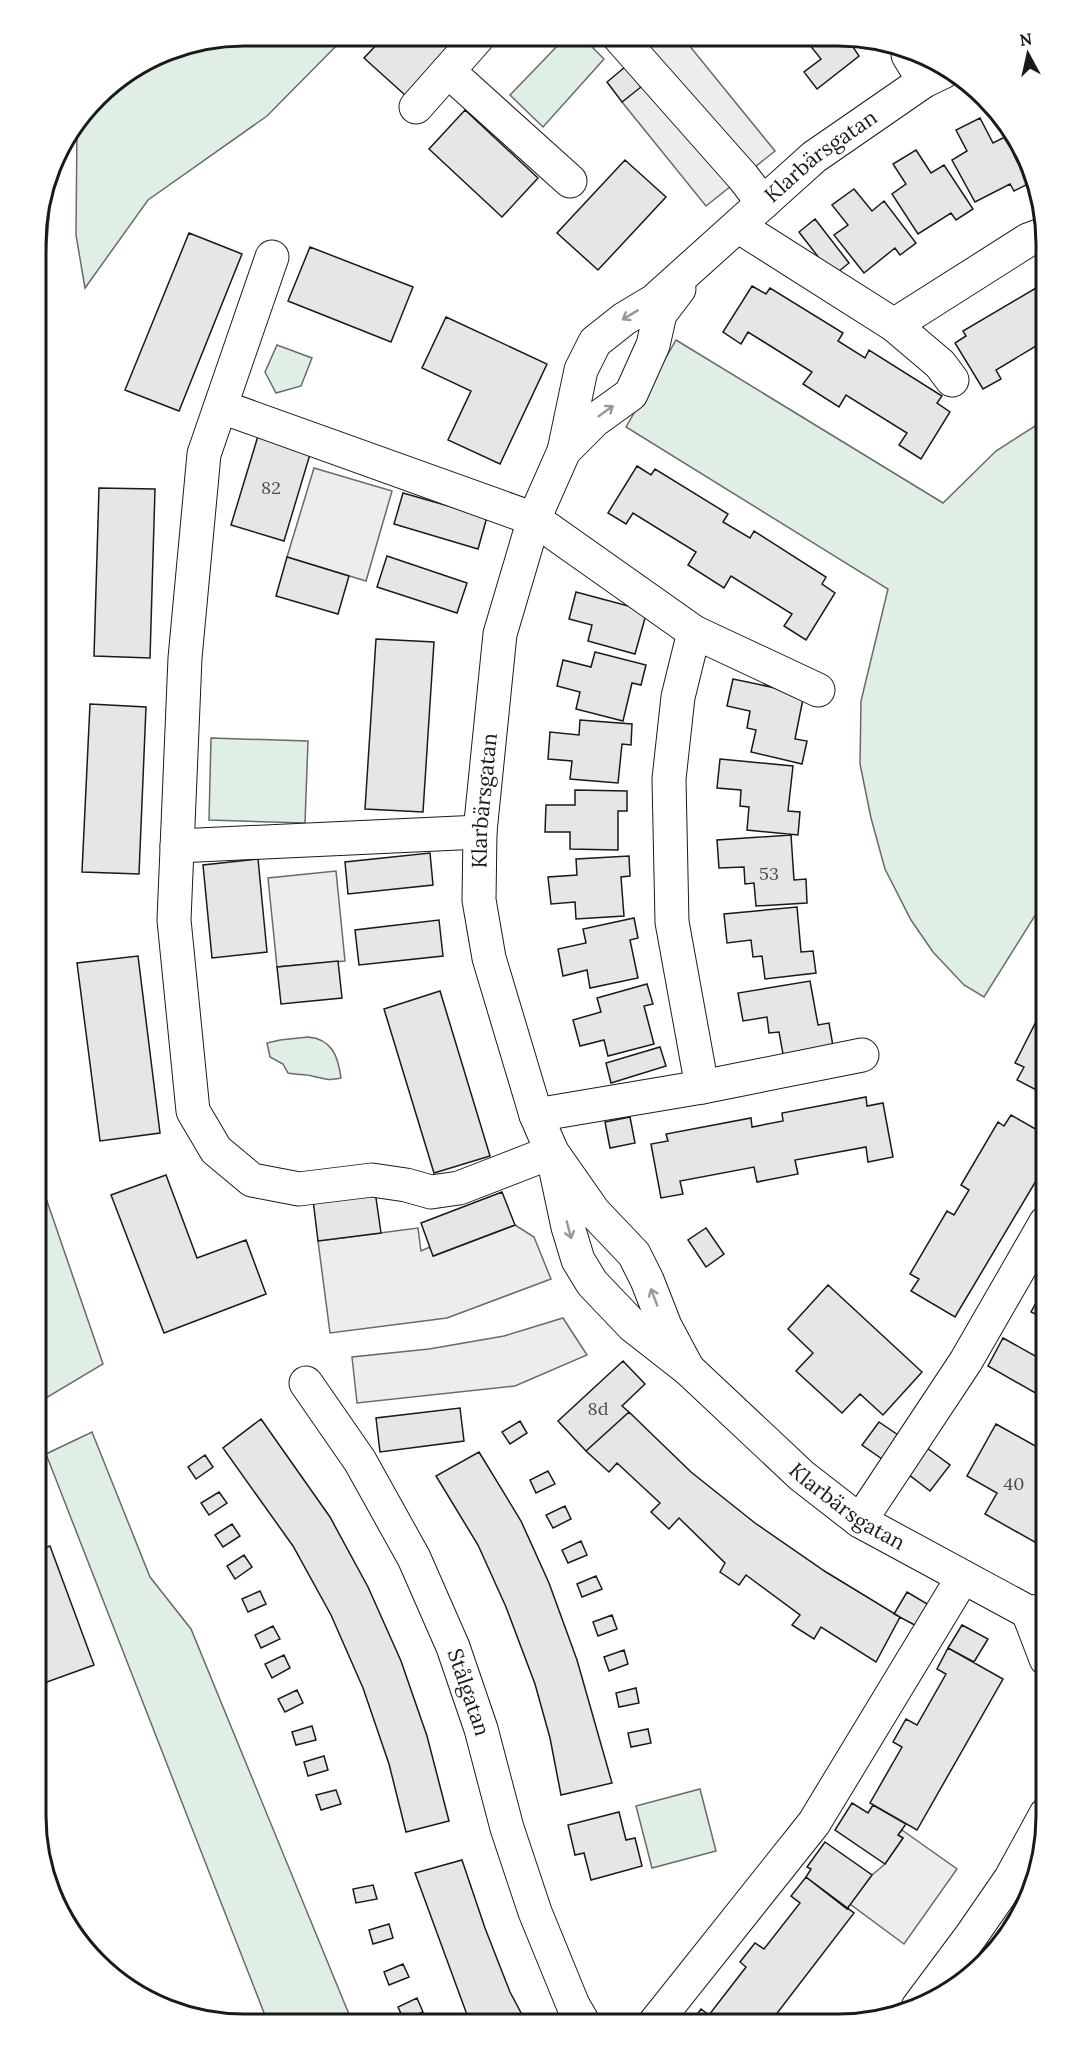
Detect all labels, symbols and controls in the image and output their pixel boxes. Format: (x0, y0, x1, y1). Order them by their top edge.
north arrow (998, 24, 1058, 84)
text: N (1018, 28, 1033, 50)
street label: Klarbärsgatan (759, 103, 882, 208)
one-way arrow (622, 310, 639, 322)
one-way arrow (598, 405, 614, 418)
house number: 82 (261, 476, 281, 499)
street label: Klarbärsgatan (465, 731, 503, 869)
house number: 53 (759, 862, 779, 885)
one-way arrow (564, 1220, 575, 1239)
one-way arrow (648, 1289, 659, 1307)
house number: 8d (588, 1397, 609, 1420)
street label: Klarbärsgatan (783, 1457, 910, 1556)
house number: 40 (1004, 1472, 1024, 1495)
street label: Stålgatan (442, 1645, 496, 1739)

